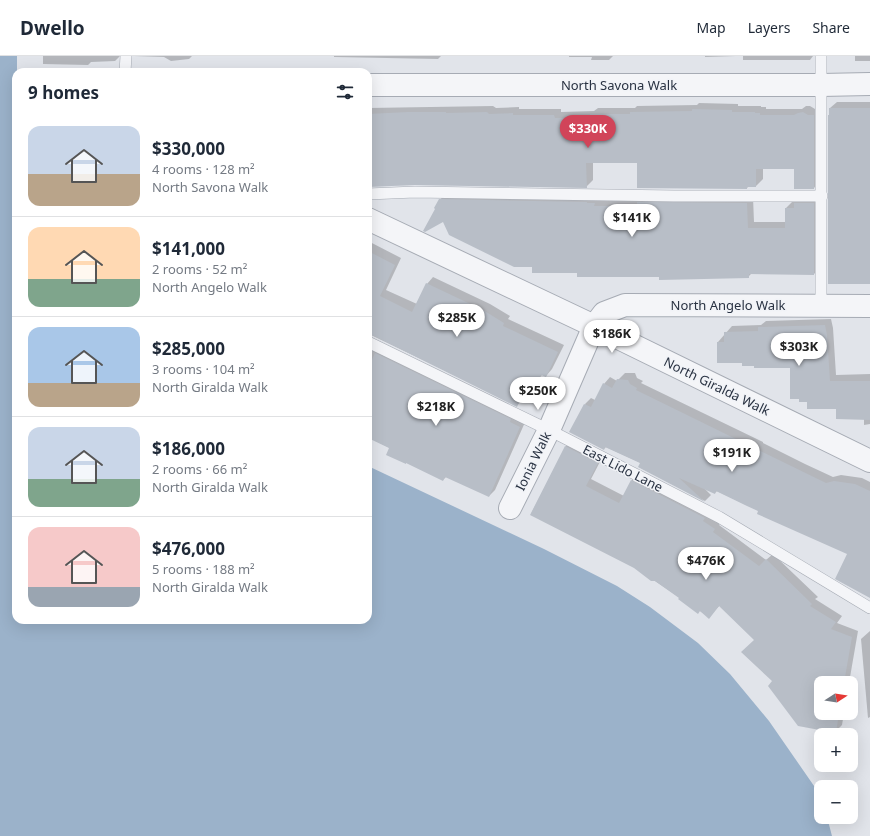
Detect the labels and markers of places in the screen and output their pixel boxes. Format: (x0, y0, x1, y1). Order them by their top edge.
pin: $330K (560, 115, 616, 149)
pin: $141K (604, 204, 660, 238)
pin: $285K (429, 304, 485, 338)
pin: $186K (584, 320, 640, 354)
pin: $303K (771, 333, 827, 367)
pin: $250K (510, 377, 566, 411)
pin: $218K (408, 393, 464, 427)
pin: $191K (704, 439, 760, 473)
pin: $476K (678, 547, 734, 581)

